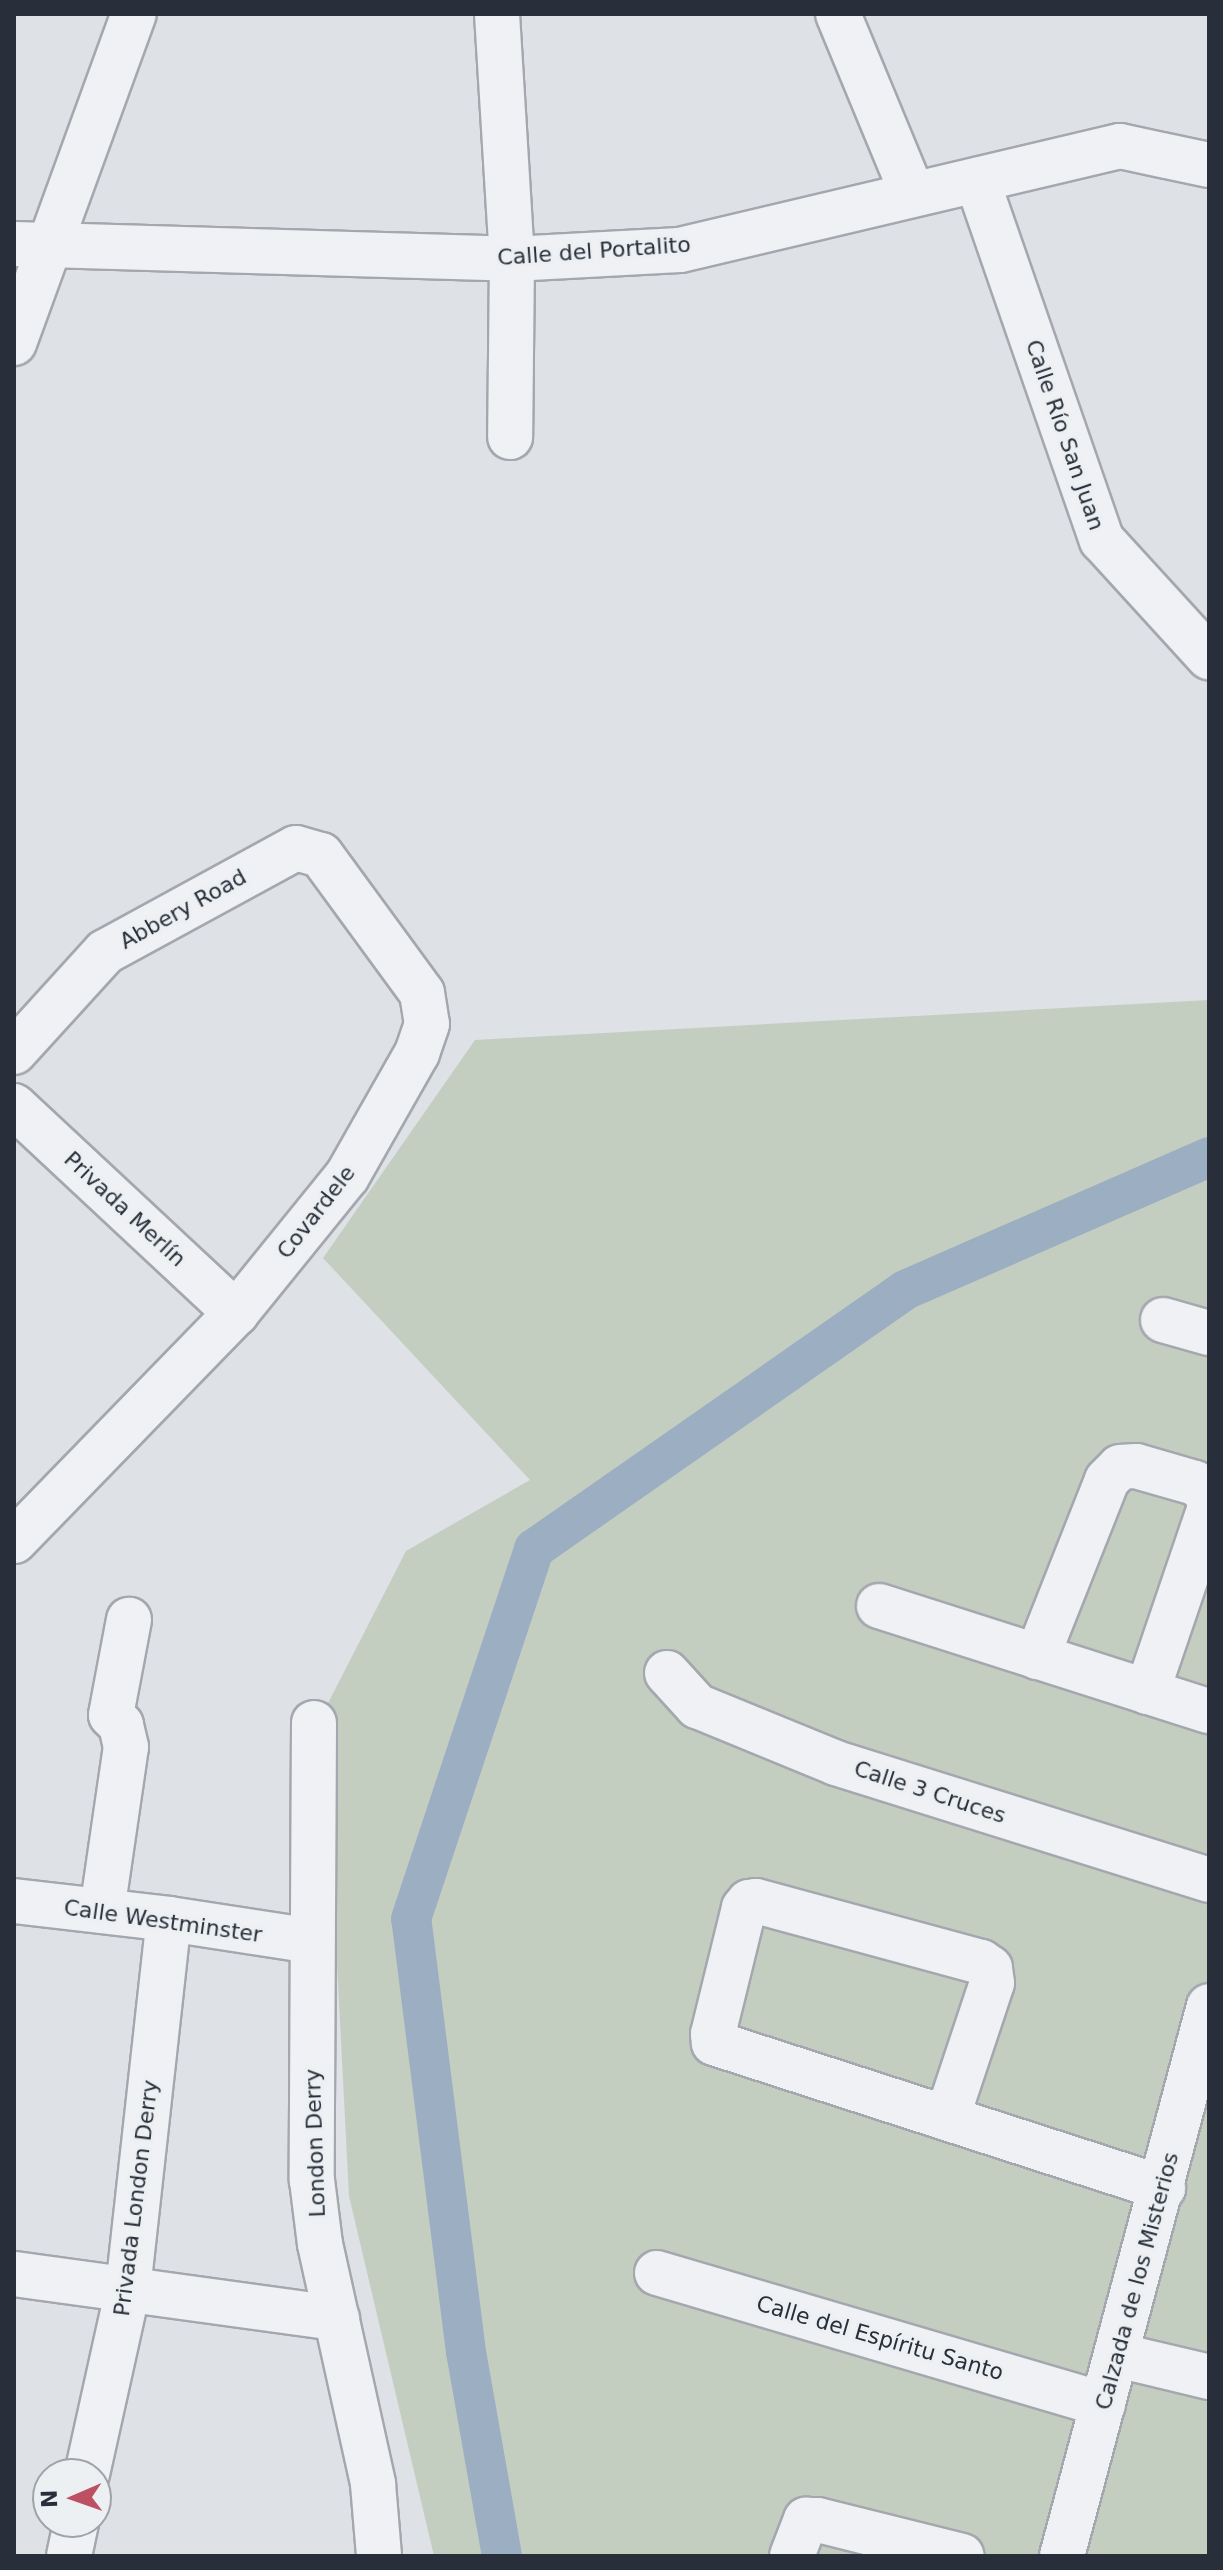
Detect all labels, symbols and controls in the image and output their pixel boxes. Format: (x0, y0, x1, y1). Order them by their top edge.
street label: Calle del Portalito (497, 231, 691, 271)
street label: Calle Río San Juan (1020, 336, 1110, 534)
street label: Abbery Road (115, 863, 251, 955)
street label: Privada Merlín (59, 1146, 191, 1272)
street label: Covardele (271, 1160, 361, 1264)
street label: Calle 3 Cruces (851, 1755, 1009, 1829)
street label: Calle Westminster (62, 1894, 264, 1948)
street label: London Derry (299, 2068, 331, 2218)
street label: Privada London Derry (108, 2078, 164, 2318)
street label: Calzada de los Misterios (1090, 2149, 1184, 2413)
street label: Calle del Espíritu Santo (753, 2290, 1007, 2386)
north arrow (32, 2458, 112, 2538)
text: N (37, 2489, 62, 2508)

